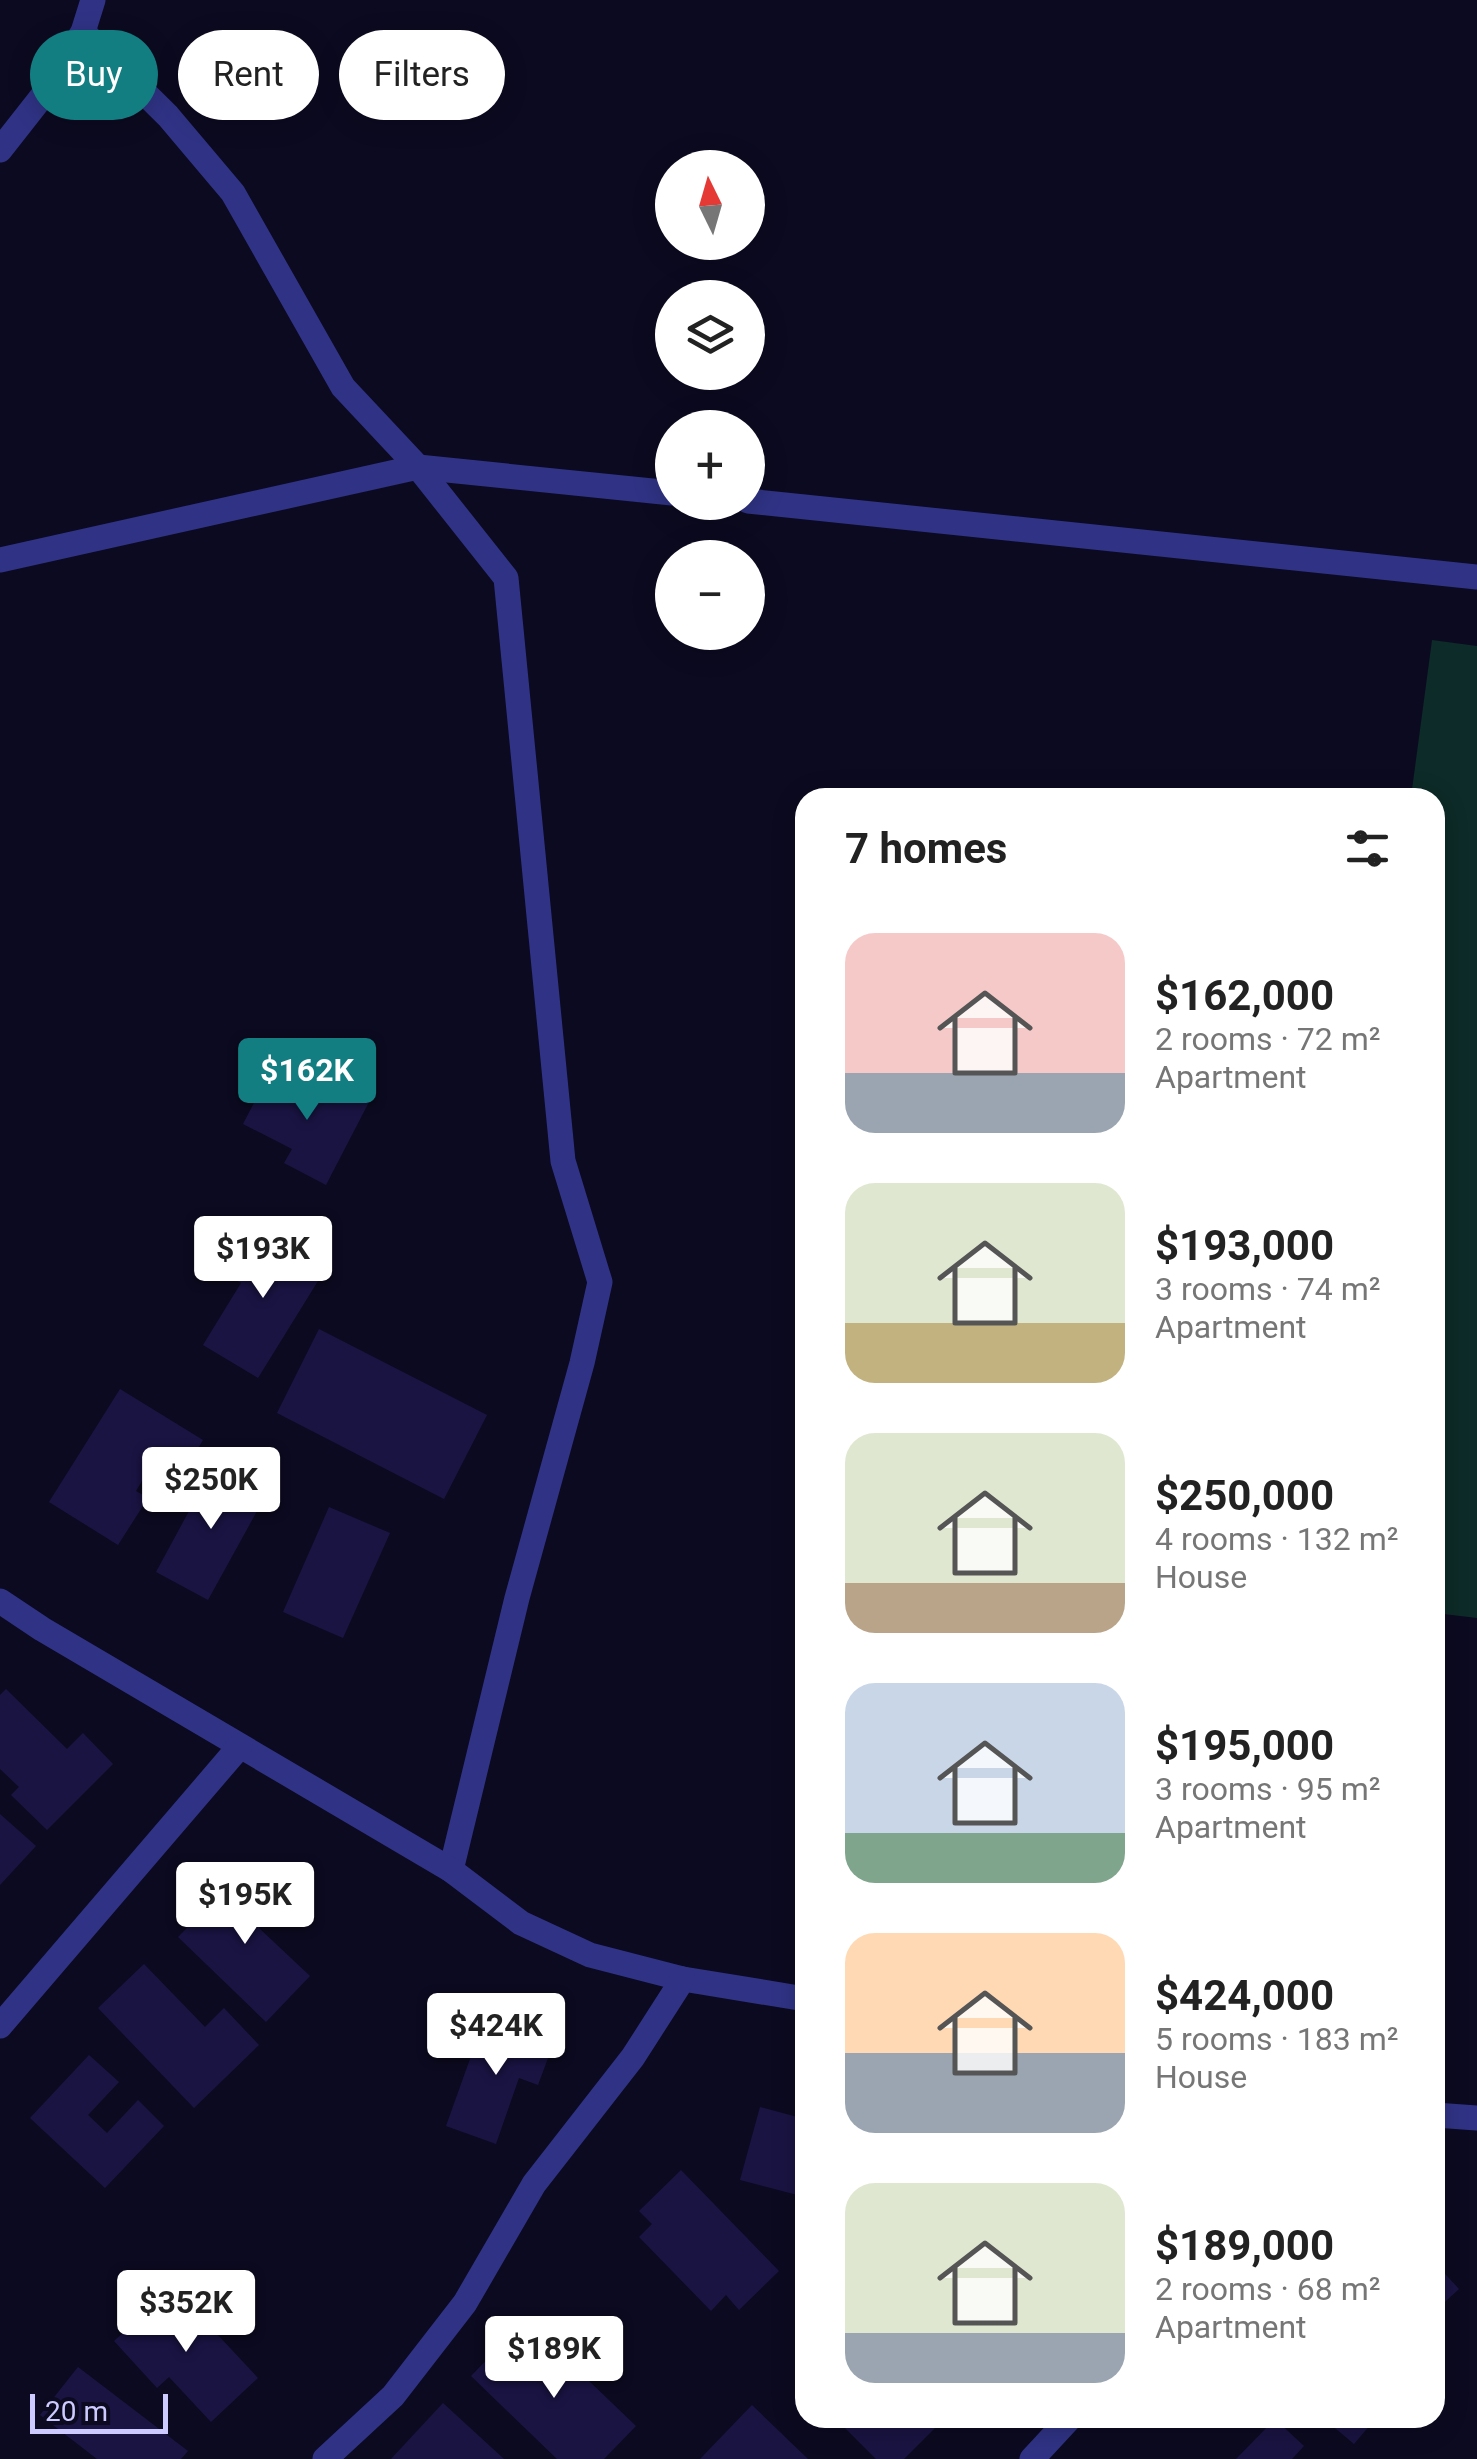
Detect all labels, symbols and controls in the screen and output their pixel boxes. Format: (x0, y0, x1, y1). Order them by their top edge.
chip: Buy (30, 30, 158, 120)
chip: Rent (178, 30, 319, 120)
chip: Filters (339, 30, 505, 120)
north arrow (655, 150, 765, 260)
map controls (655, 150, 765, 650)
button: layers (655, 280, 765, 390)
button: + (655, 410, 765, 520)
button: − (655, 540, 765, 650)
icon: filters (1340, 821, 1395, 876)
text: 7 homes (845, 824, 1007, 873)
text: $162,000 (1155, 971, 1334, 1020)
icon: home (925, 973, 1045, 1093)
text: 2 rooms · 72 m² (1155, 1020, 1380, 1058)
pin: $162K (237, 1038, 377, 1123)
text: $162K (260, 1051, 354, 1089)
text: Apartment (1155, 1058, 1307, 1096)
pin: $193K (193, 1216, 333, 1301)
text: $193,000 (1155, 1221, 1334, 1270)
icon: home (925, 1223, 1045, 1343)
text: $193K (216, 1229, 310, 1267)
text: 3 rooms · 74 m² (1155, 1270, 1380, 1308)
text: Apartment (1155, 1308, 1307, 1346)
pin: $250K (141, 1447, 281, 1532)
text: $250K (164, 1460, 258, 1498)
text: $250,000 (1155, 1471, 1334, 1520)
icon: home (925, 1473, 1045, 1593)
text: 4 rooms · 132 m² (1155, 1520, 1398, 1558)
text: House (1155, 1558, 1247, 1596)
text: $195,000 (1155, 1721, 1334, 1770)
icon: home (925, 1723, 1045, 1843)
text: 3 rooms · 95 m² (1155, 1770, 1380, 1808)
text: Apartment (1155, 1808, 1307, 1846)
pin: $195K (175, 1862, 315, 1947)
text: $195K (198, 1875, 292, 1913)
text: $424,000 (1155, 1971, 1334, 2020)
icon: home (925, 1973, 1045, 2093)
pin: $424K (426, 1993, 566, 2078)
text: $424K (449, 2006, 543, 2044)
text: 5 rooms · 183 m² (1155, 2020, 1398, 2058)
text: House (1155, 2058, 1247, 2096)
text: $189,000 (1155, 2221, 1334, 2270)
icon: home (925, 2223, 1045, 2343)
pin: $352K (116, 2270, 256, 2355)
text: 2 rooms · 68 m² (1155, 2270, 1380, 2308)
text: $352K (139, 2283, 233, 2321)
text: Apartment (1155, 2308, 1307, 2346)
pin: $189K (484, 2316, 624, 2401)
text: $189K (507, 2329, 601, 2367)
scale bar (30, 2389, 168, 2434)
text: 20 m (45, 2395, 108, 2428)

